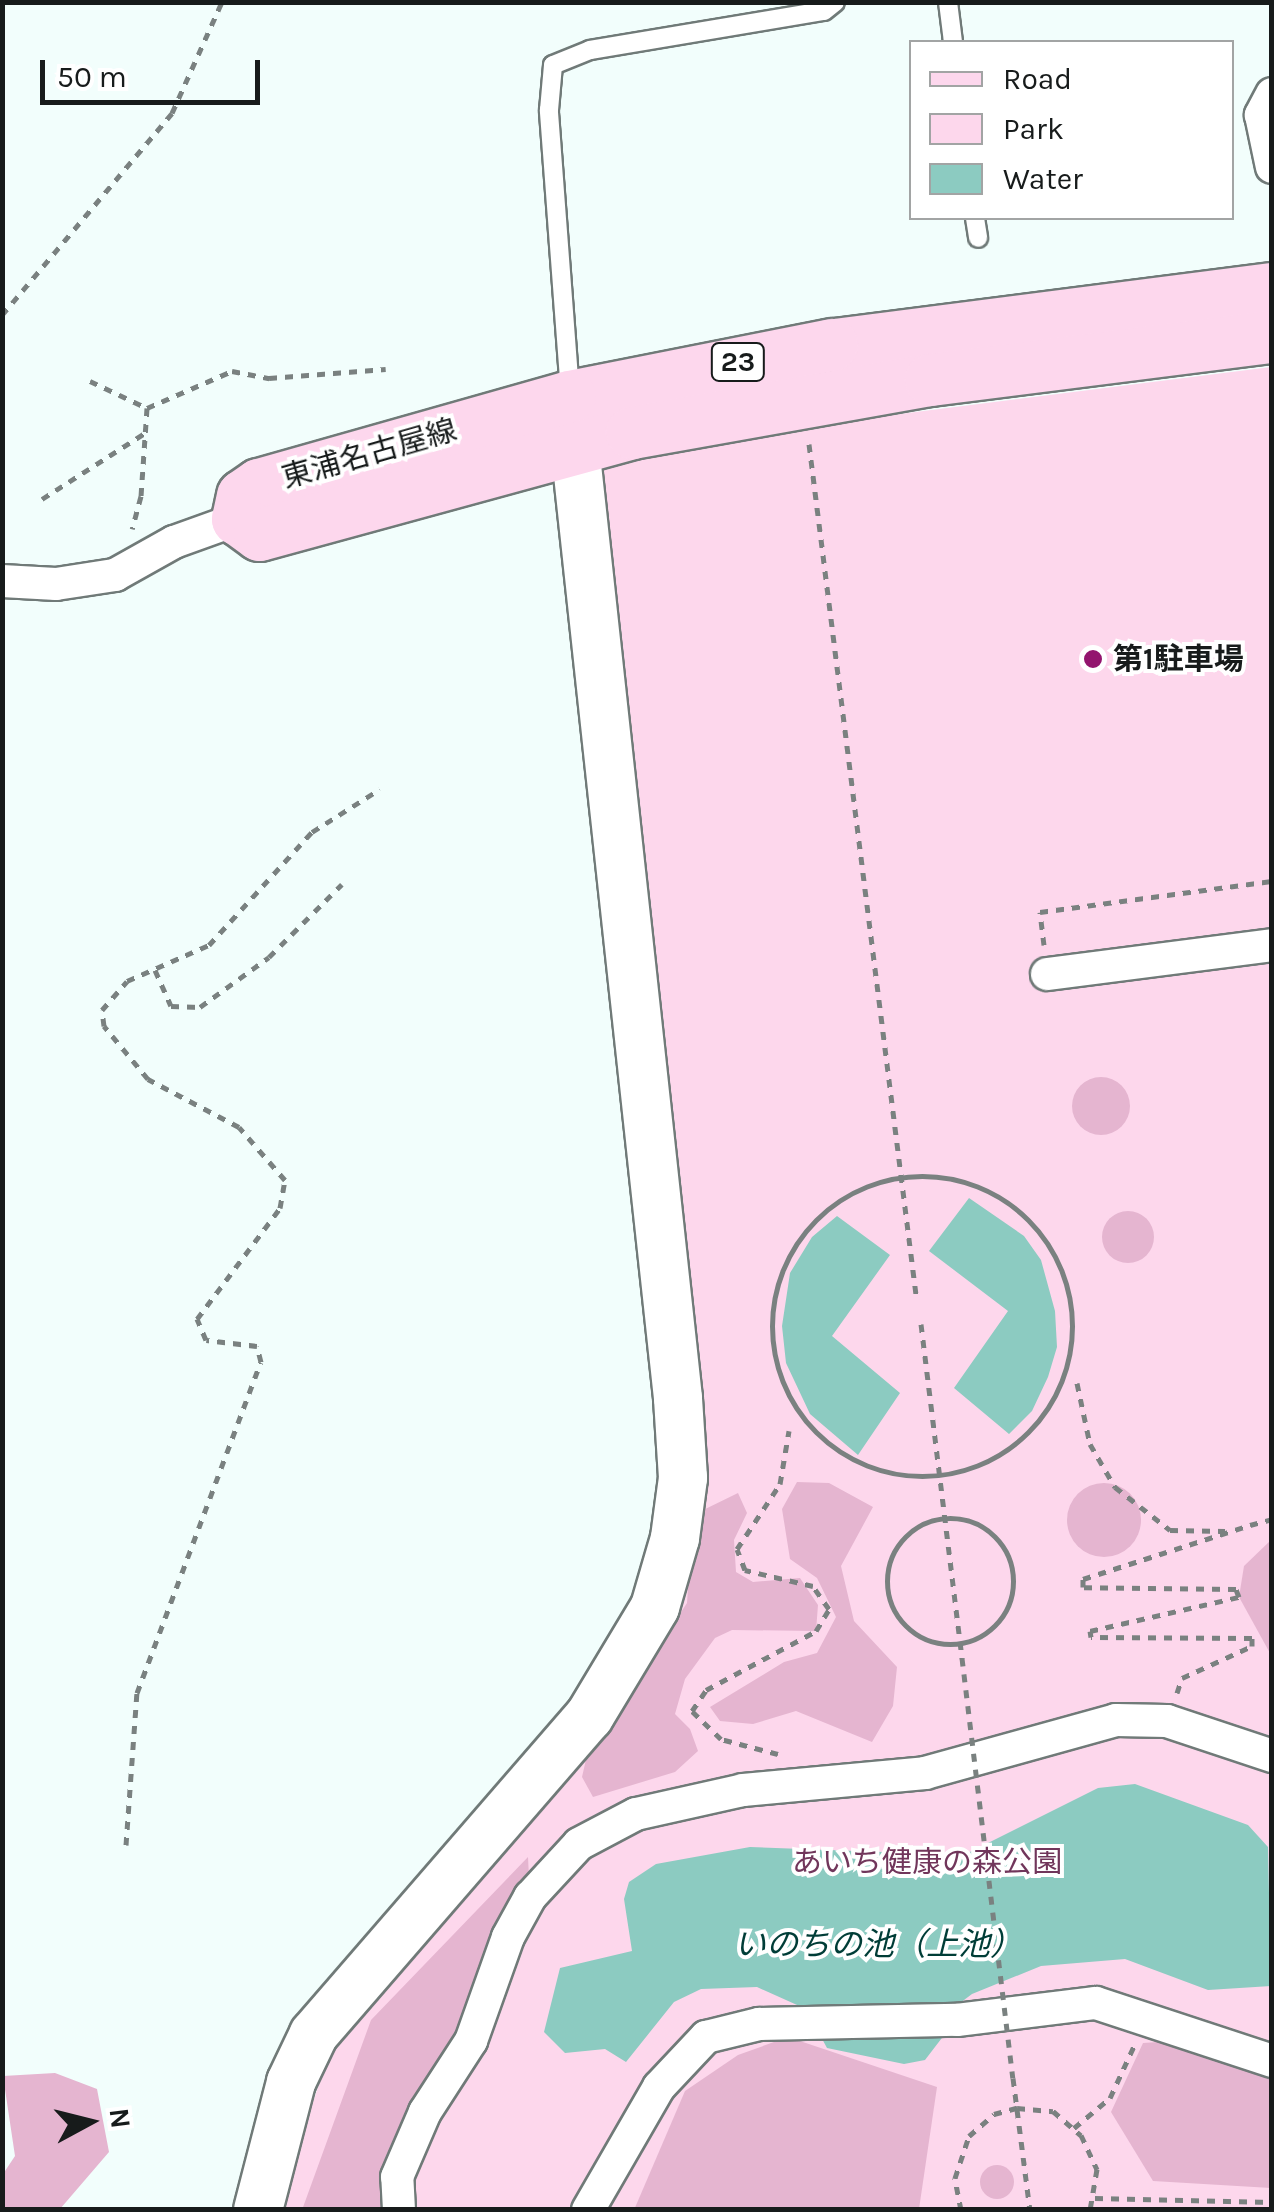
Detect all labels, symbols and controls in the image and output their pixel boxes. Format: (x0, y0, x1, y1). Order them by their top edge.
scale bar (45, 40, 265, 102)
legend (909, 40, 1234, 220)
text: 50 m (57, 59, 127, 95)
text: Road (1003, 61, 1072, 97)
text: Park (1003, 111, 1064, 147)
text: Water (1003, 161, 1083, 197)
road number: 23 (710, 339, 766, 385)
street label: 東浦名古屋線 (278, 412, 460, 496)
place label: 第1駐車場 (1113, 641, 1244, 677)
marker: 第1駐車場 (1082, 648, 1104, 670)
park label: あいち健康の森公園 (792, 1844, 1062, 1880)
water label: いのちの池（上池） (734, 1926, 1022, 1964)
north arrow (40, 2072, 140, 2172)
text: N (103, 2106, 138, 2130)

